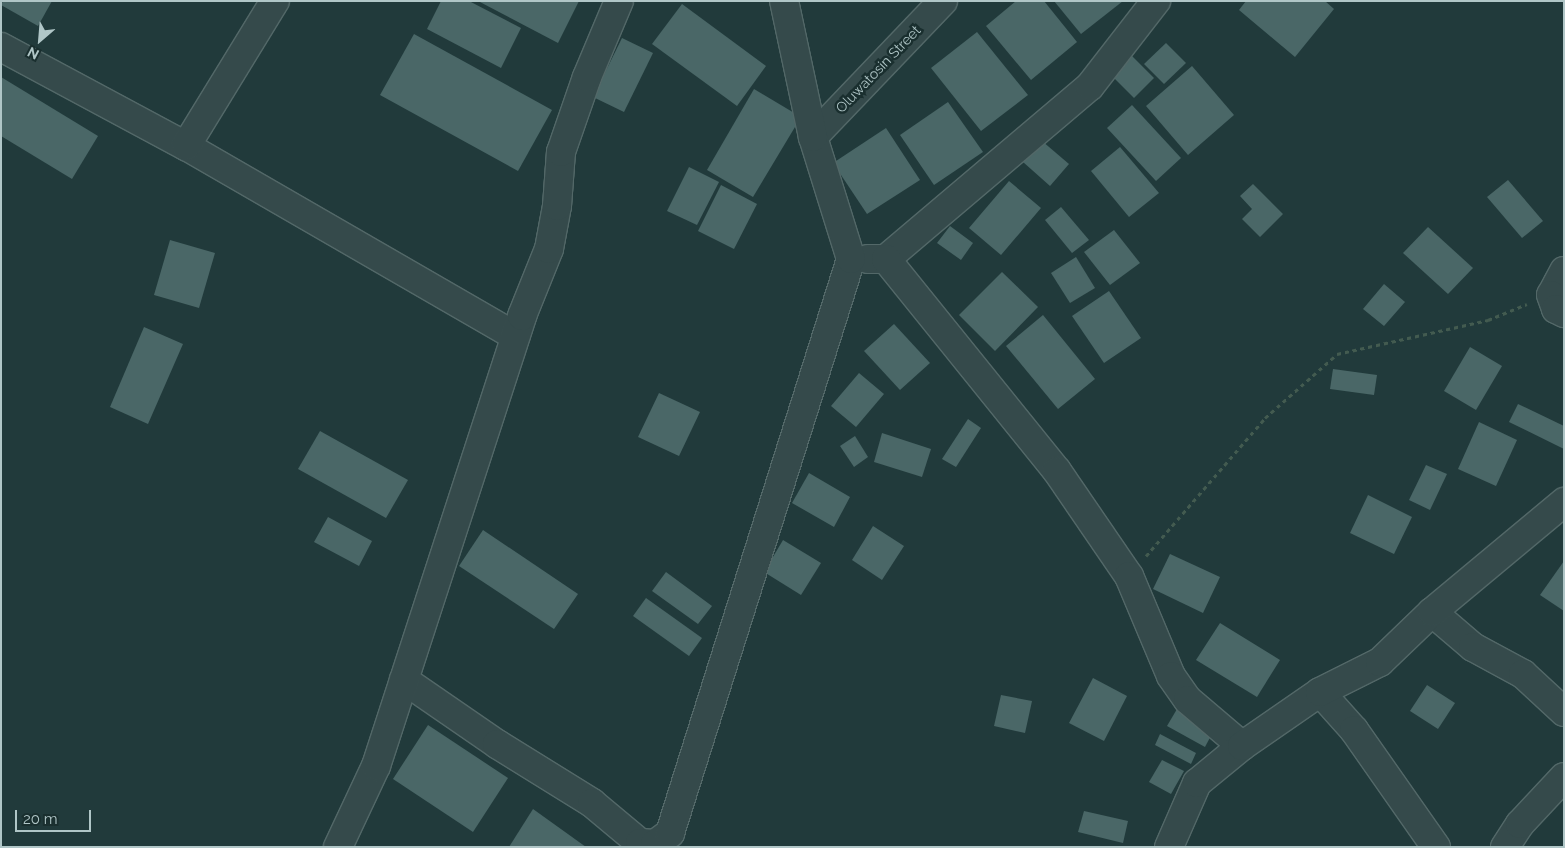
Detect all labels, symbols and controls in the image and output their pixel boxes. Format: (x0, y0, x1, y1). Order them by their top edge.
north arrow (15, 15, 65, 65)
street label: Oluwatosin Street (832, 22, 924, 116)
text: N (25, 44, 42, 63)
scale bar (18, 800, 94, 832)
text: 20 m (23, 810, 58, 828)

